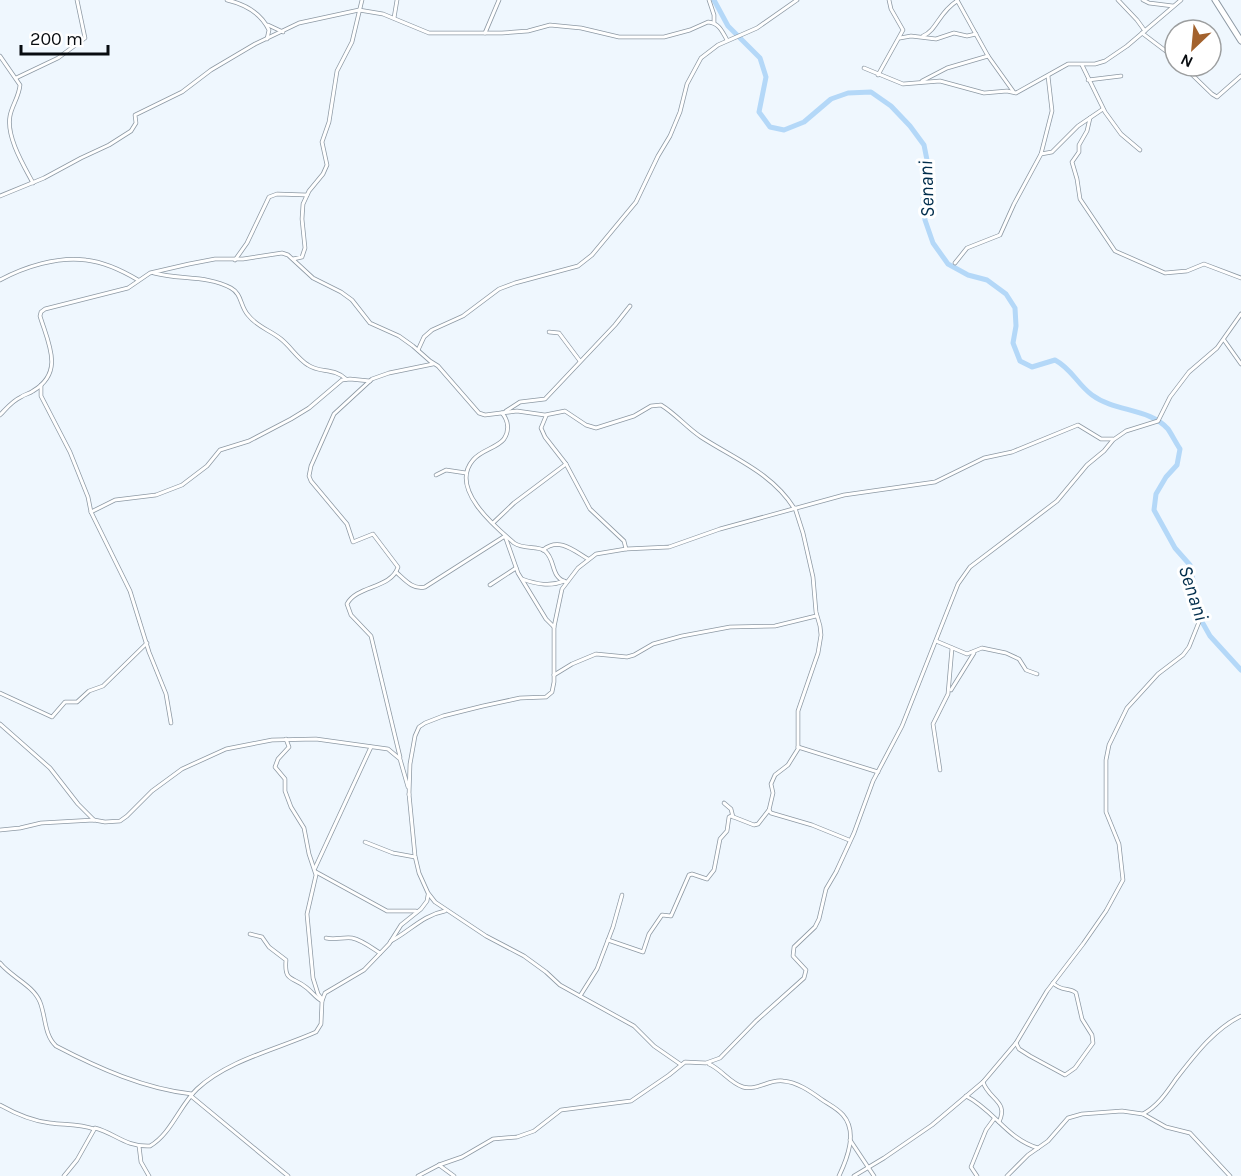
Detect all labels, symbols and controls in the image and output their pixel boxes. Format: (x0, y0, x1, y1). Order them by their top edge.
scale bar (21, 18, 108, 56)
north arrow (1163, 18, 1223, 78)
text: 200 m (30, 28, 83, 50)
text: N (1177, 50, 1196, 72)
water label: Senani (914, 160, 939, 218)
water label: Senani (1174, 562, 1213, 624)

